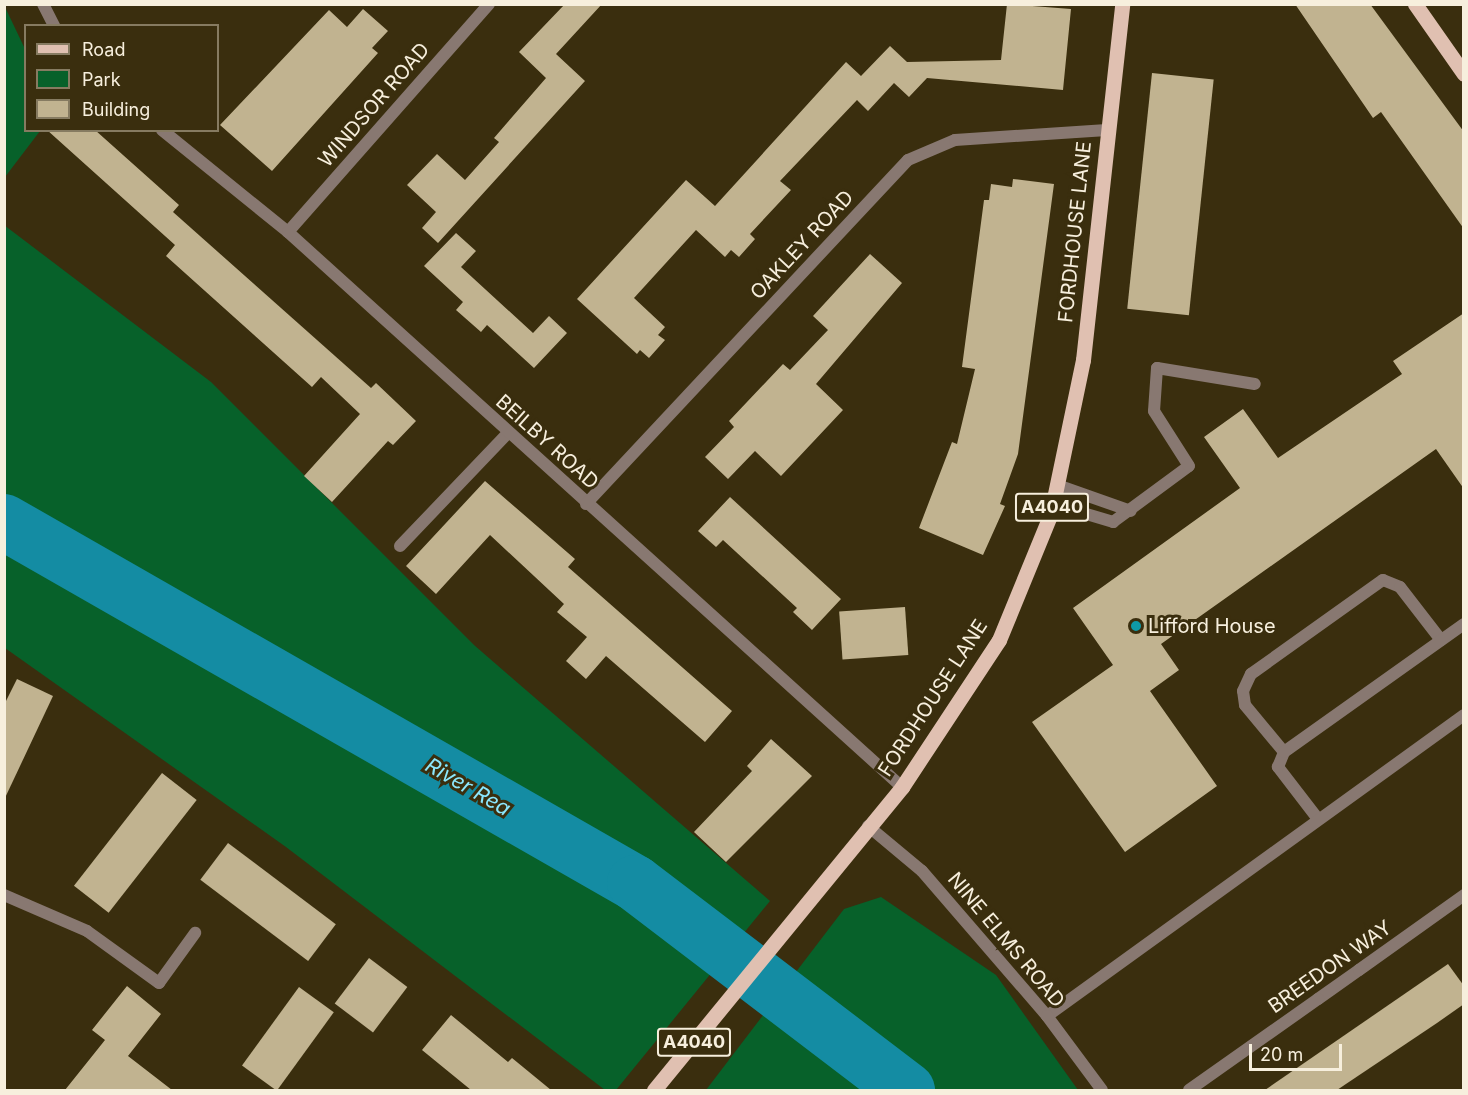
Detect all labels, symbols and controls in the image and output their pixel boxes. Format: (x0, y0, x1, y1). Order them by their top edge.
legend (24, 24, 219, 132)
street label: WINDSOR ROAD (313, 38, 435, 172)
text: Road (82, 39, 125, 60)
text: Park (82, 69, 121, 90)
text: Building (82, 99, 150, 120)
street label: FORDHOUSE LANE (1054, 140, 1096, 324)
street label: OAKLEY ROAD (745, 186, 859, 304)
street label: BEILBY ROAD (491, 390, 603, 494)
road number: A4040 (1014, 492, 1090, 522)
place label: Lifford House (1148, 614, 1276, 638)
street label: FORDHOUSE LANE (873, 615, 993, 781)
marker: Lifford House (1129, 619, 1143, 633)
water label: River Rea (421, 753, 515, 821)
street label: NINE ELMS ROAD (943, 868, 1069, 1012)
street label: BREEDON WAY (1264, 916, 1396, 1018)
road number: A4040 (656, 1027, 732, 1057)
scale bar (1252, 1032, 1345, 1070)
text: 20 m (1260, 1044, 1303, 1065)

